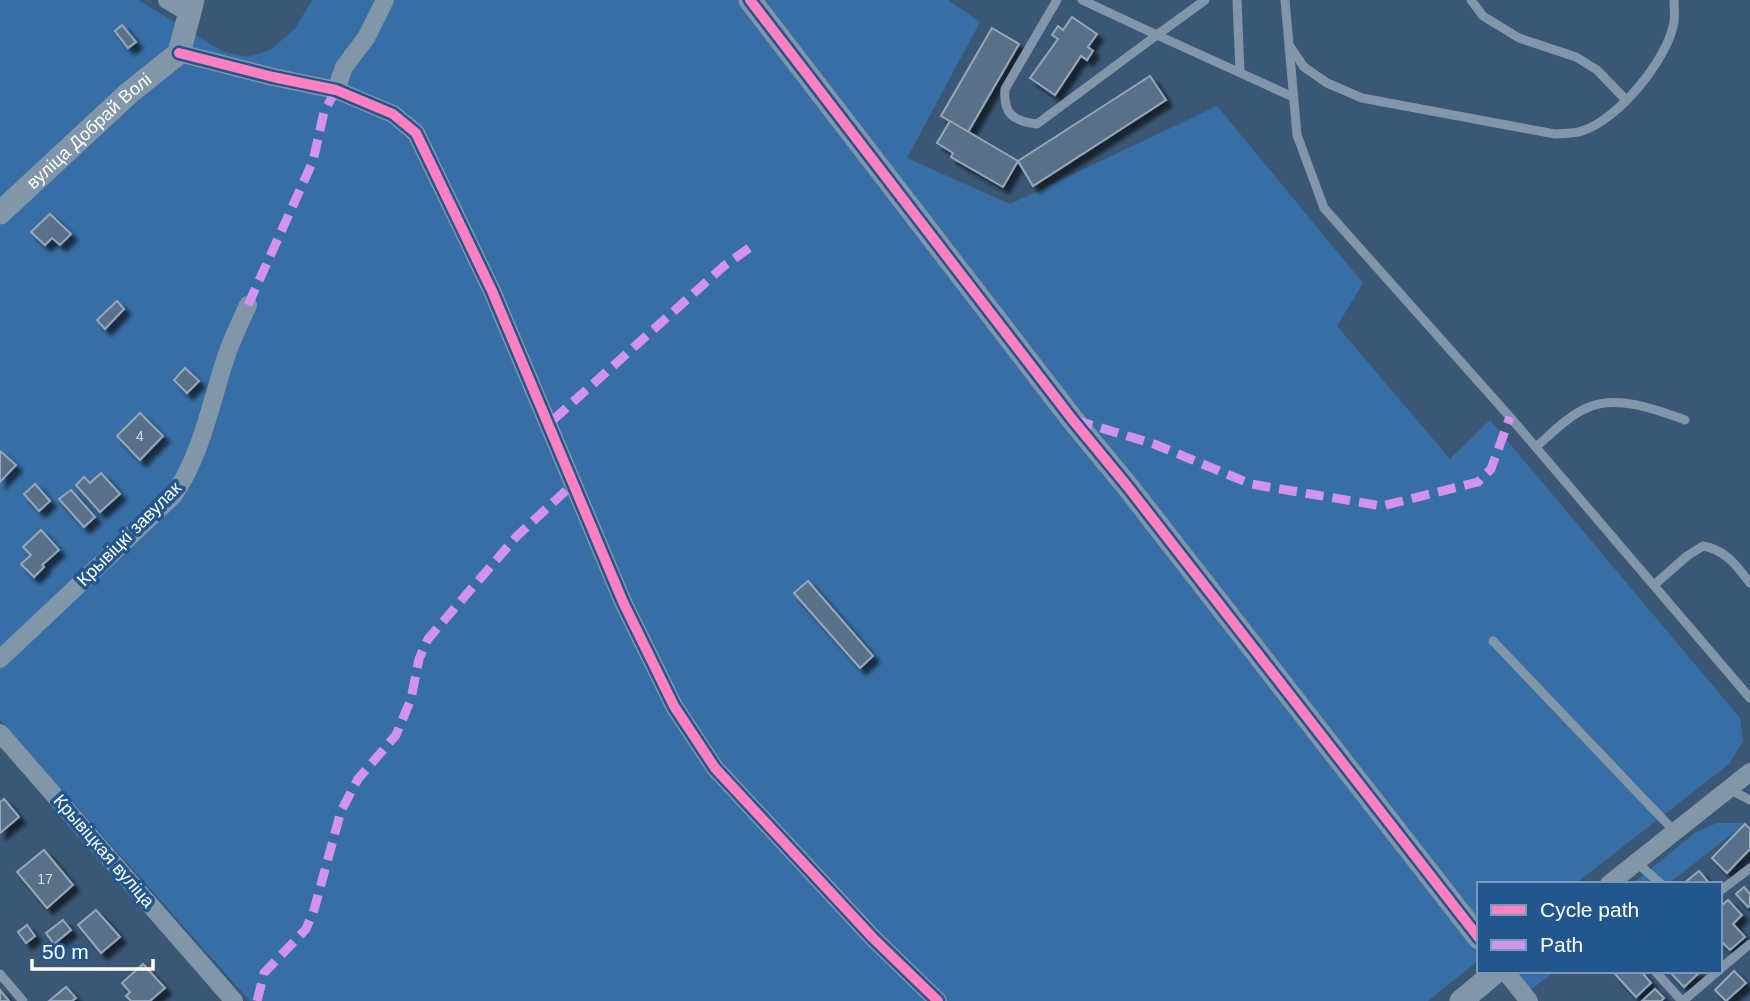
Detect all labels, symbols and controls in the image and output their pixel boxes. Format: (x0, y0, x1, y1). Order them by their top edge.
street label: вуліца Добрай Волі (23, 69, 155, 193)
house number: 4 (136, 428, 144, 444)
street label: Крывіцкі завулак (73, 478, 185, 590)
street label: Крывіцкая вуліца (50, 791, 159, 912)
house number: 17 (37, 871, 53, 887)
legend (1477, 882, 1722, 973)
text: Cycle path (1540, 898, 1639, 921)
scale bar (32, 928, 152, 972)
text: Path (1540, 933, 1583, 956)
text: 50 m (42, 940, 89, 963)

